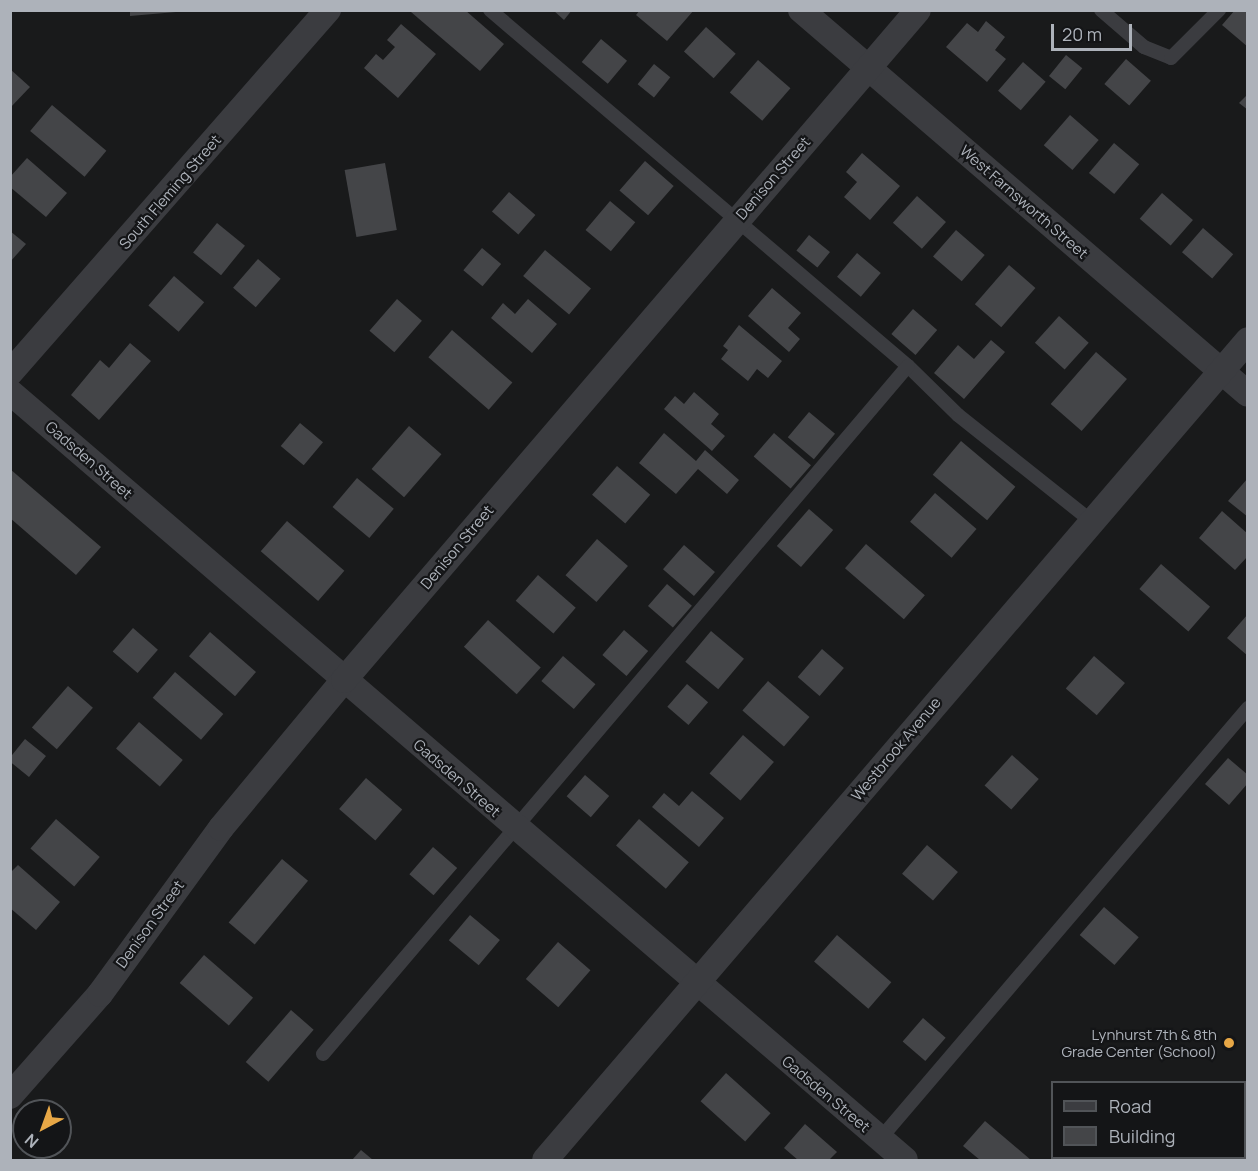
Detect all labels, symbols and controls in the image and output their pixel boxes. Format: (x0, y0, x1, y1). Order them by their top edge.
scale bar (1054, 12, 1135, 50)
text: 20 m (1062, 22, 1102, 46)
street label: South Fleming Street (115, 131, 225, 253)
street label: Denison Street (732, 133, 814, 223)
street label: West Farnsworth Street (956, 142, 1092, 262)
street label: Gadsden Street (42, 417, 136, 503)
street label: Denison Street (417, 501, 497, 593)
street label: Westbrook Avenue (847, 694, 945, 804)
street label: Gadsden Street (410, 735, 504, 821)
street label: Denison Street (112, 877, 188, 971)
place label: Lynhurst 7th & 8th Grade Center (School) (1061, 1025, 1217, 1060)
marker: Lynhurst 7th & 8th Grade Center (School) (1222, 1036, 1236, 1050)
street label: Gadsden Street (778, 1052, 874, 1136)
legend (1051, 1081, 1246, 1159)
text: Road (1109, 1094, 1152, 1118)
north arrow (12, 1099, 72, 1159)
text: Building (1109, 1124, 1175, 1148)
text: N (20, 1129, 43, 1153)

